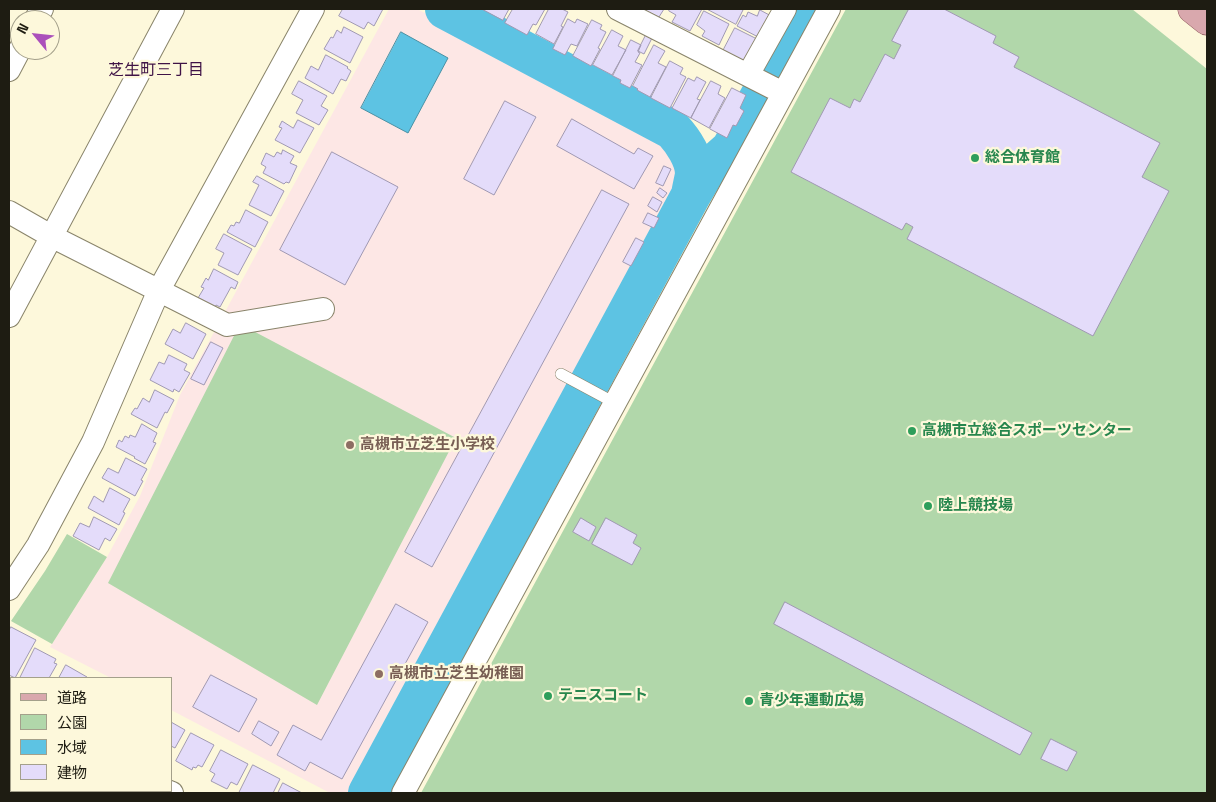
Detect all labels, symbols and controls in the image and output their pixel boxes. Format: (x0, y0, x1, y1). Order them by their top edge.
north arrow (10, 10, 60, 60)
text: N (12, 20, 33, 37)
district label: 芝生町三丁目 (108, 61, 204, 81)
place label: 総合体育館 (985, 149, 1060, 167)
marker: 総合体育館 (969, 152, 981, 164)
place label: 高槻市立総合スポーツセンター (922, 422, 1132, 440)
marker: 高槻市立総合スポーツセンター (906, 425, 918, 437)
place label: 高槻市立芝生小学校 (360, 436, 495, 454)
marker: 高槻市立芝生小学校 (344, 439, 356, 451)
place label: 陸上競技場 (938, 497, 1013, 515)
marker: 陸上競技場 (922, 500, 934, 512)
place label: 高槻市立芝生幼稚園 (389, 665, 524, 683)
marker: 高槻市立芝生幼稚園 (373, 668, 385, 680)
legend (10, 677, 172, 792)
place label: テニスコート (558, 687, 648, 705)
text: 道路 (57, 688, 87, 707)
marker: テニスコート (542, 690, 554, 702)
place label: 青少年運動広場 (759, 692, 864, 710)
marker: 青少年運動広場 (743, 695, 755, 707)
text: 公園 (57, 713, 87, 732)
text: 水域 (57, 738, 87, 757)
text: 建物 (57, 763, 87, 782)

